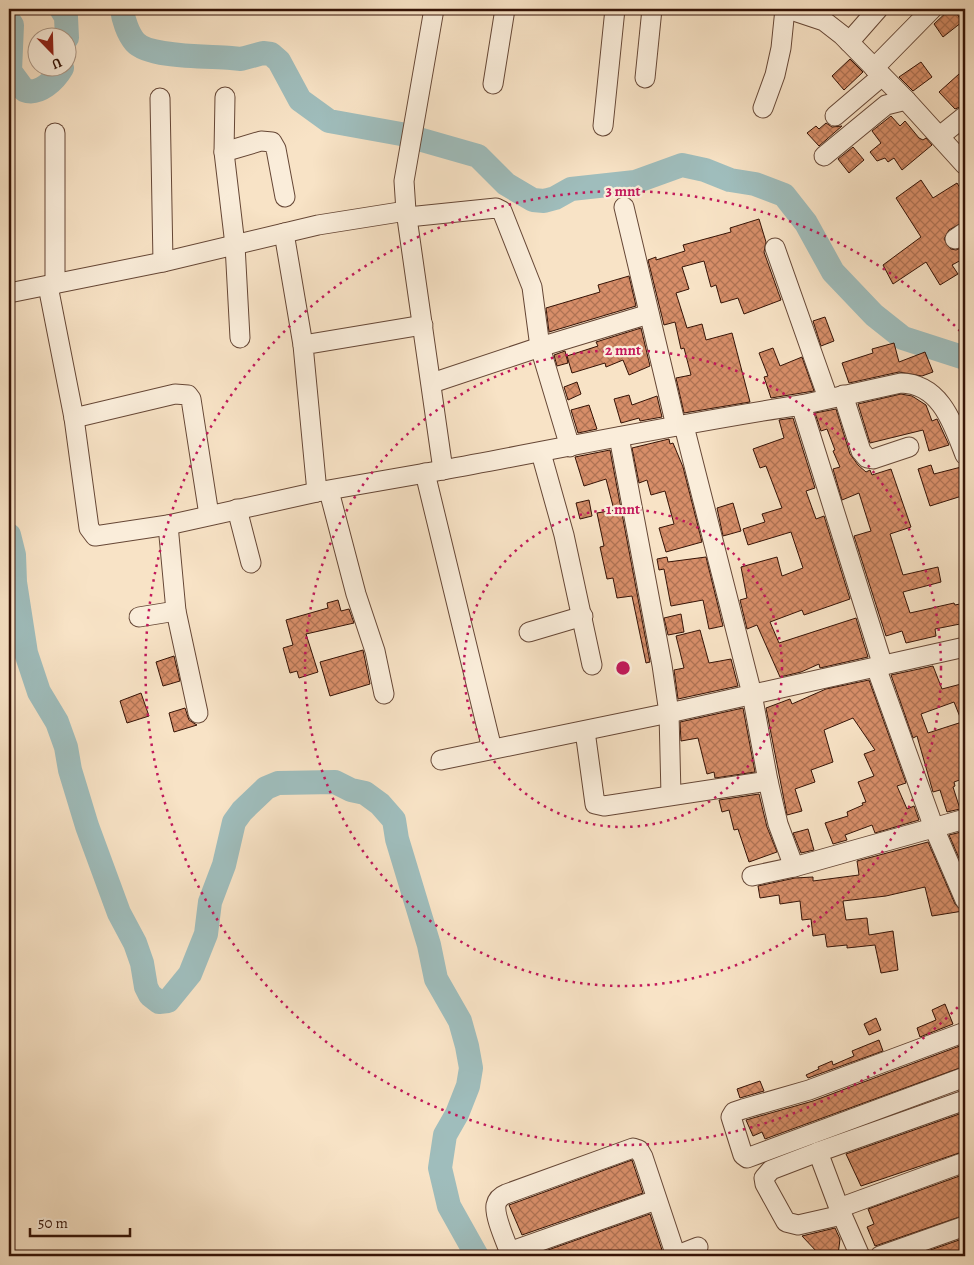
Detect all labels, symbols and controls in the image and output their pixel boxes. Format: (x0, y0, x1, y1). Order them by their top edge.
north arrow (28, 28, 78, 78)
text: U (49, 53, 65, 74)
text: 3 mnt (605, 181, 641, 201)
text: 2 mnt (605, 340, 641, 360)
text: 1 mnt (606, 499, 640, 519)
centre of rings (614, 659, 632, 677)
scale bar (30, 1205, 130, 1237)
text: 50 m (38, 1213, 68, 1233)

